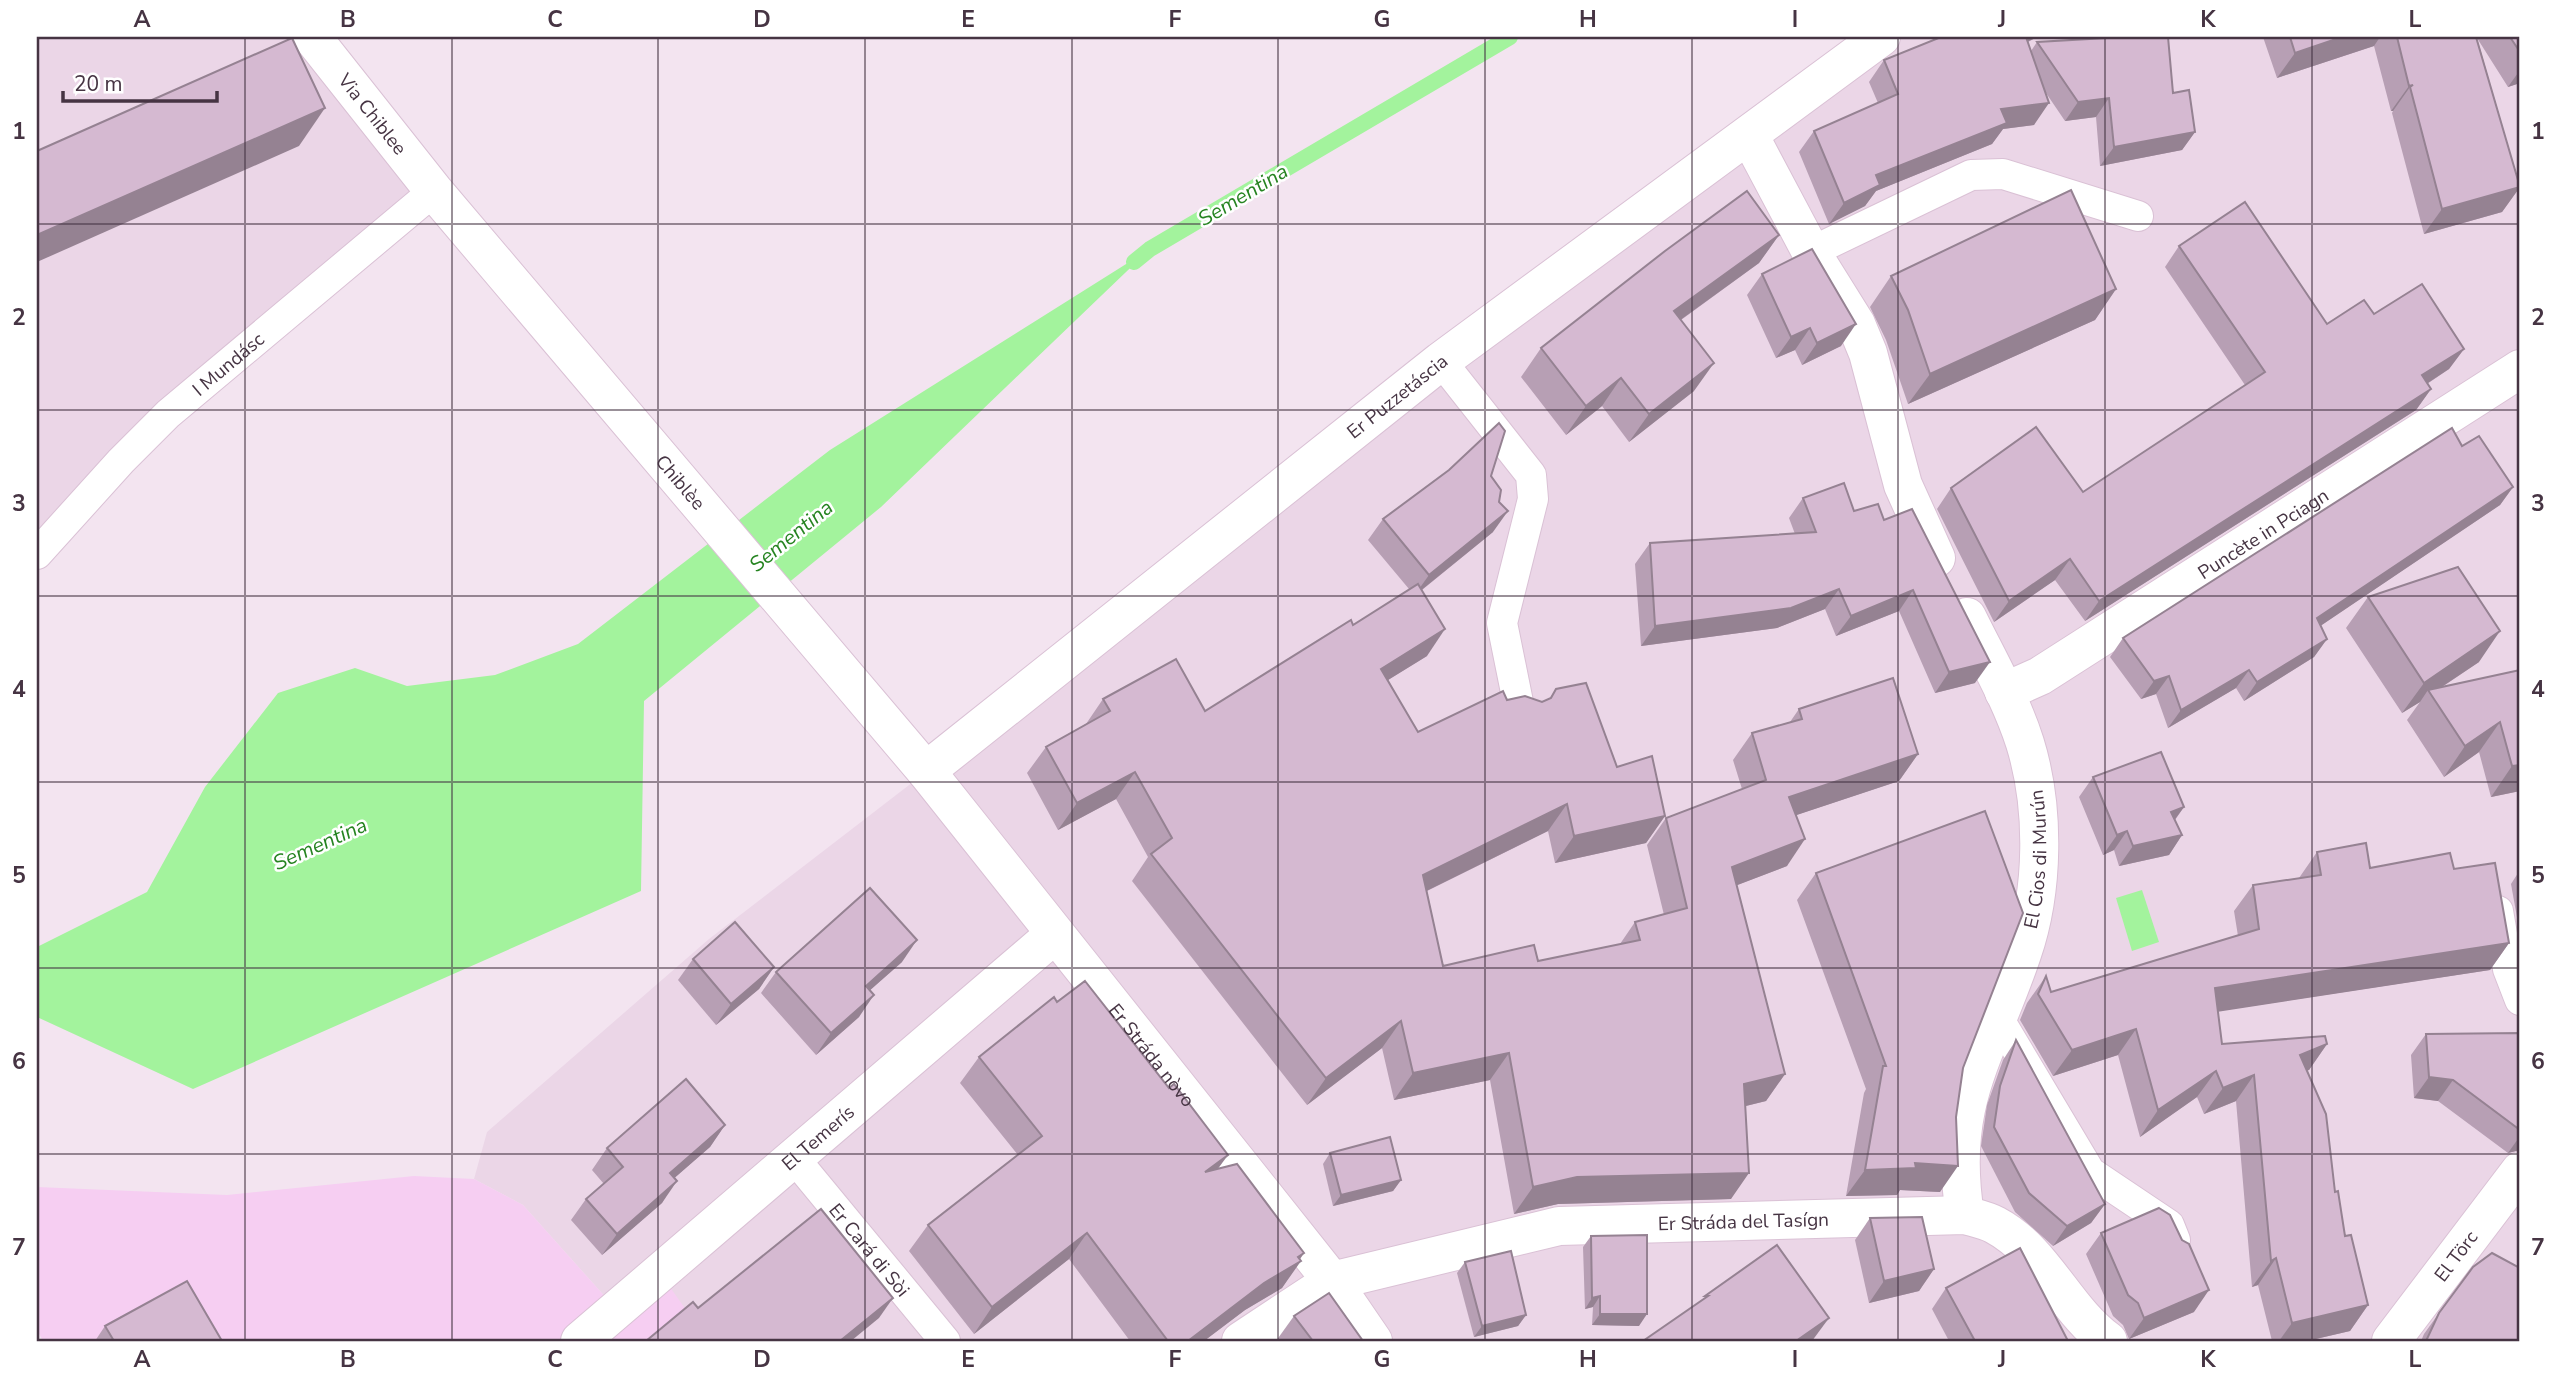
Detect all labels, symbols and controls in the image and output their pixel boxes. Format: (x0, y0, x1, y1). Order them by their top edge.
text: A (133, 4, 151, 35)
text: B (340, 4, 356, 35)
text: C (547, 4, 563, 35)
text: D (753, 4, 771, 35)
text: E (961, 4, 975, 35)
text: F (1169, 4, 1182, 35)
text: G (1374, 4, 1390, 35)
text: H (1579, 4, 1597, 35)
text: I (1792, 4, 1798, 35)
text: J (1997, 4, 2006, 35)
text: K (2200, 4, 2216, 35)
text: L (2409, 4, 2422, 35)
scale bar (63, 60, 217, 104)
street label: Via Chiblee (331, 67, 412, 161)
text: 20 m (74, 70, 123, 98)
text: 1 (12, 116, 26, 147)
text: 1 (2531, 116, 2545, 147)
water label: Sementina (1193, 157, 1293, 233)
text: 2 (12, 302, 26, 333)
text: 2 (2531, 302, 2545, 333)
street label: I Mundásc (187, 327, 270, 402)
street label: Er Puzzetáscia (1342, 349, 1453, 445)
street label: Chiblèe (649, 449, 711, 516)
street label: Puncète in Pciagn (2193, 483, 2334, 586)
text: 3 (12, 488, 26, 519)
text: 3 (2531, 488, 2545, 519)
water label: Sementina (743, 494, 839, 578)
text: 4 (12, 674, 26, 705)
text: 4 (2531, 674, 2545, 705)
street label: El Cios di Murún (2018, 788, 2053, 931)
water label: Sementina (268, 811, 372, 877)
text: 5 (12, 860, 26, 891)
text: 5 (2531, 860, 2545, 891)
street label: Er Stráda nòvo (1102, 998, 1201, 1113)
text: 6 (12, 1046, 26, 1077)
text: 6 (2531, 1046, 2545, 1077)
street label: El Temerís (776, 1099, 860, 1177)
street label: Er Cará di Sòi (823, 1198, 915, 1303)
street label: Er Stráda del Tasígn (1657, 1207, 1829, 1237)
street label: El Törc (2429, 1225, 2484, 1287)
text: 7 (12, 1232, 26, 1263)
text: 7 (2531, 1232, 2545, 1263)
text: A (133, 1344, 151, 1375)
text: B (340, 1344, 356, 1375)
text: C (547, 1344, 563, 1375)
text: D (753, 1344, 771, 1375)
text: E (961, 1344, 975, 1375)
text: F (1169, 1344, 1182, 1375)
text: G (1374, 1344, 1390, 1375)
text: H (1579, 1344, 1597, 1375)
text: I (1792, 1344, 1798, 1375)
text: J (1997, 1344, 2006, 1375)
text: K (2200, 1344, 2216, 1375)
text: L (2409, 1344, 2422, 1375)

